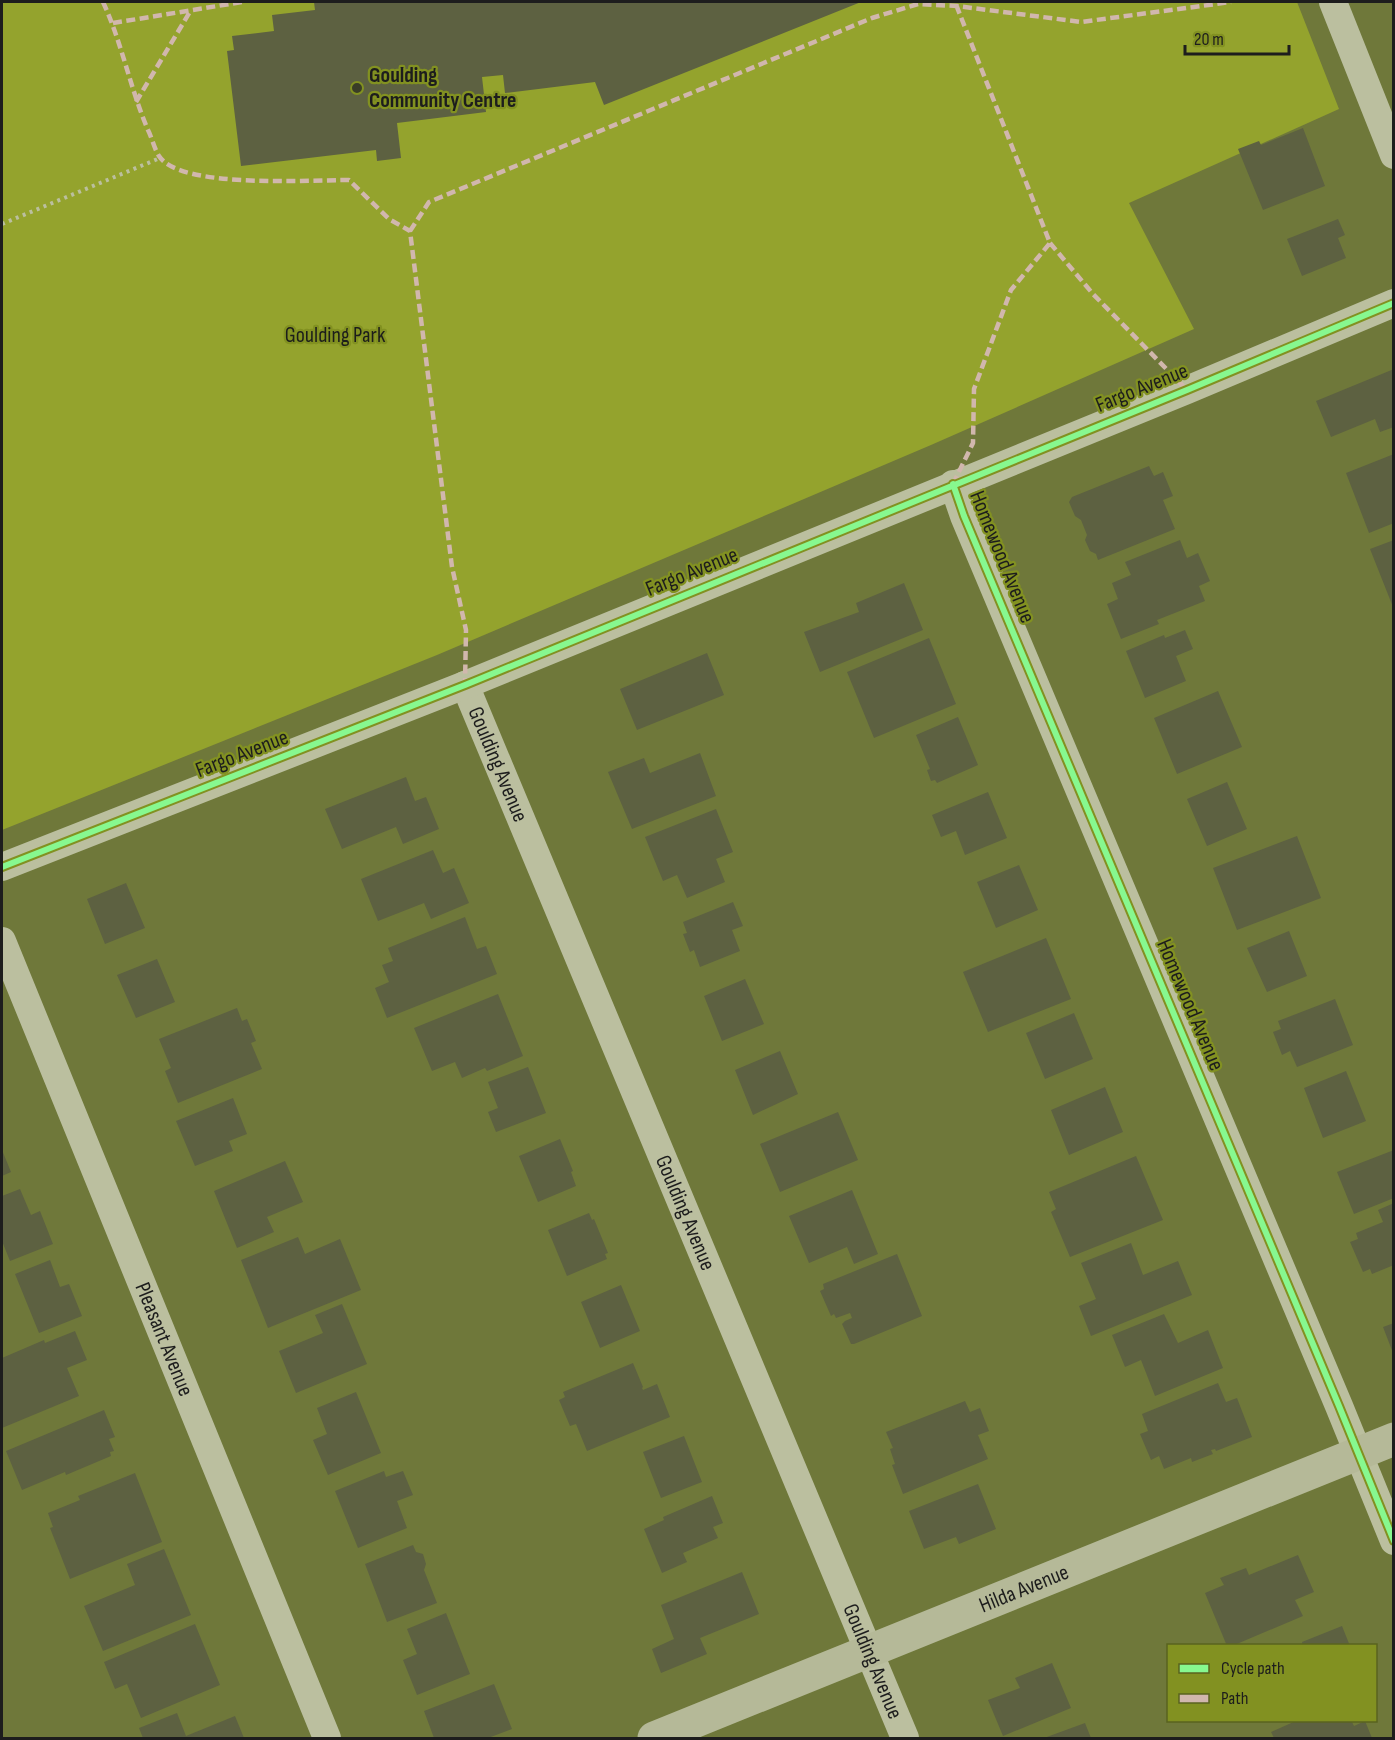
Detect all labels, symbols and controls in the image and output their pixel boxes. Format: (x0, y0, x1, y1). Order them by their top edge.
scale bar (1185, 18, 1288, 56)
text: 20 m (1194, 29, 1224, 50)
place label: Goulding Community Centre (369, 62, 516, 114)
marker: Goulding Community Centre (350, 81, 364, 95)
park label: Goulding Park (285, 322, 386, 349)
street label: Fargo Avenue (1092, 357, 1192, 419)
street label: Homewood Avenue (963, 487, 1041, 627)
street label: Fargo Avenue (642, 541, 742, 603)
street label: Goulding Avenue (462, 703, 534, 826)
street label: Fargo Avenue (192, 724, 292, 784)
street label: Homewood Avenue (1150, 935, 1230, 1075)
street label: Goulding Avenue (650, 1151, 722, 1274)
street label: Pleasant Avenue (129, 1278, 200, 1400)
street label: Hilda Avenue (975, 1558, 1073, 1619)
street label: Goulding Avenue (837, 1600, 909, 1723)
legend (1167, 1644, 1377, 1722)
text: Cycle path (1221, 1658, 1285, 1679)
text: Path (1221, 1688, 1249, 1709)

